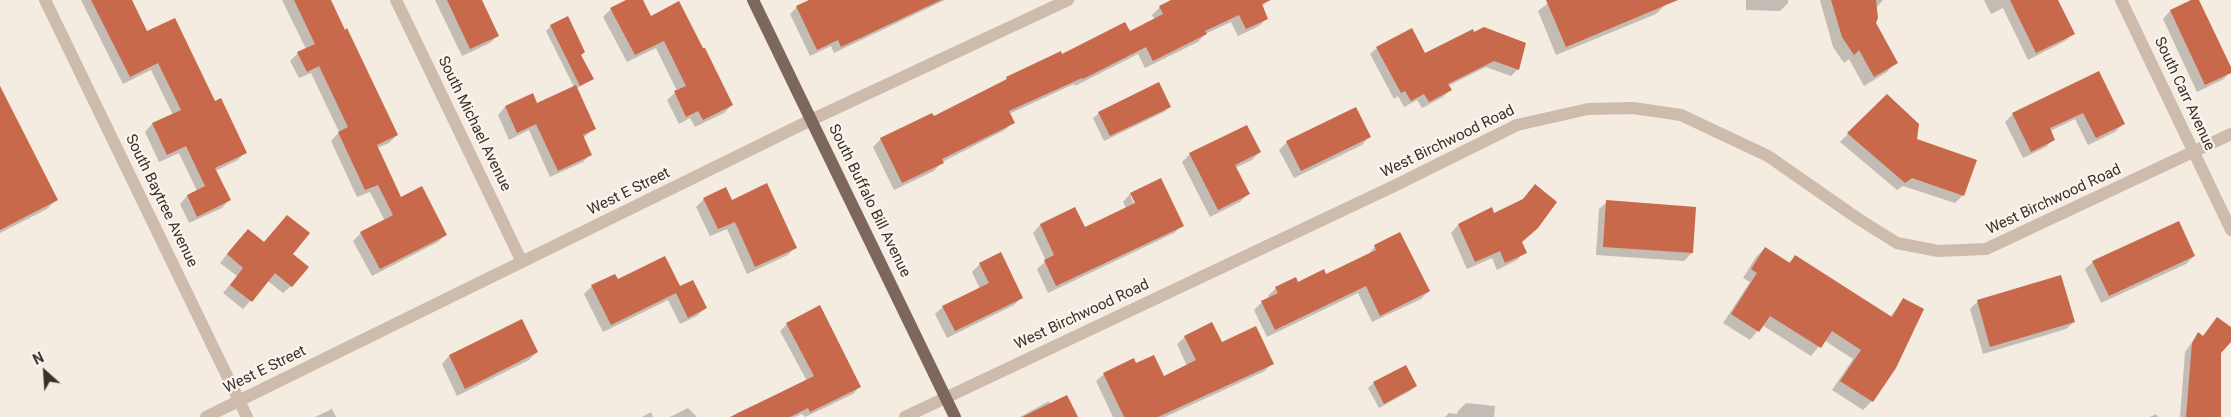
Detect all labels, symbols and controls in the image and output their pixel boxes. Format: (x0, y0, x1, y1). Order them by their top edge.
street label: South Carr Avenue (2150, 34, 2218, 154)
street label: South Michael Avenue (433, 54, 515, 194)
street label: West Birchwood Road (1378, 102, 1518, 182)
street label: South Buffalo Bill Avenue (824, 122, 914, 280)
street label: South Baytree Avenue (121, 132, 201, 270)
street label: West Birchwood Road (1984, 161, 2124, 239)
street label: West E Street (585, 164, 673, 220)
street label: West Birchwood Road (1012, 276, 1152, 354)
street label: West E Street (221, 342, 309, 398)
north arrow (20, 347, 70, 397)
text: N (30, 349, 46, 368)

